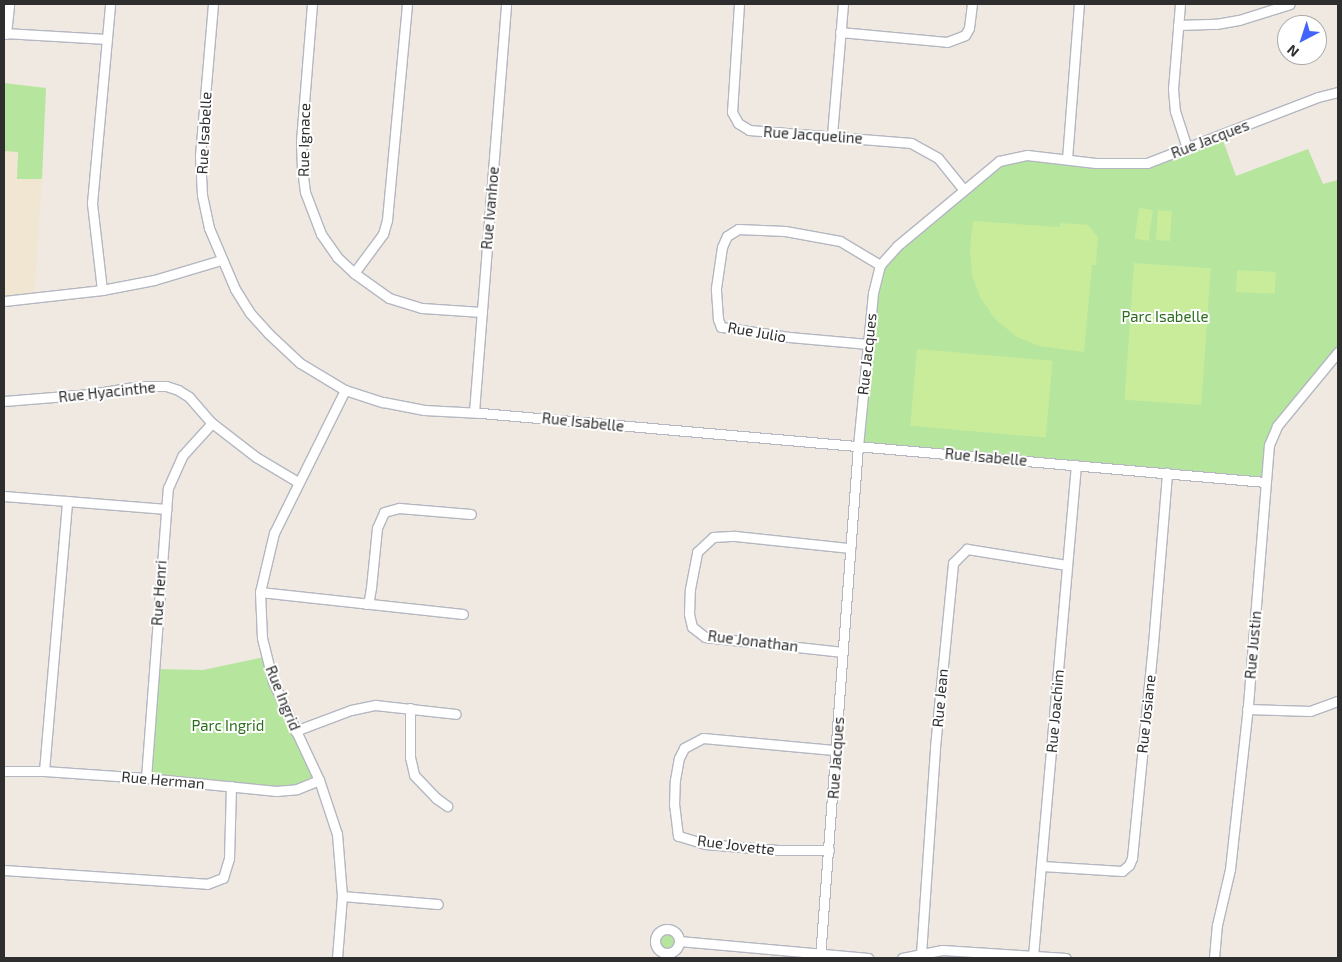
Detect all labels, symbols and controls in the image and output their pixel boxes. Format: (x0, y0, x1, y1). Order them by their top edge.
north arrow (1277, 15, 1327, 65)
text: N (1283, 41, 1302, 61)
street label: Rue Isabelle (193, 91, 215, 175)
street label: Rue Ignace (294, 103, 314, 177)
street label: Rue Jacques (1168, 116, 1252, 162)
street label: Rue Jacqueline (763, 123, 863, 147)
street label: Rue Ivanhoe (477, 166, 503, 250)
park label: Parc Isabelle (1122, 308, 1208, 326)
street label: Rue Jacques (854, 312, 880, 396)
street label: Rue Julio (726, 318, 788, 346)
street label: Rue Hyacinthe (58, 378, 156, 406)
street label: Rue Isabelle (541, 409, 625, 435)
street label: Rue Isabelle (944, 444, 1028, 470)
street label: Rue Henri (148, 560, 170, 626)
street label: Rue Justin (1241, 610, 1265, 680)
street label: Rue Jonathan (707, 627, 799, 655)
street label: Rue Ingrid (262, 663, 304, 733)
street label: Rue Jean (928, 668, 952, 728)
street label: Rue Joachim (1042, 668, 1068, 754)
street label: Rue Josiane (1133, 674, 1159, 754)
street label: Rue Jacques (824, 716, 848, 800)
park label: Parc Ingrid (192, 717, 264, 735)
street label: Rue Herman (121, 767, 205, 793)
street label: Rue Jovette (696, 831, 776, 859)

